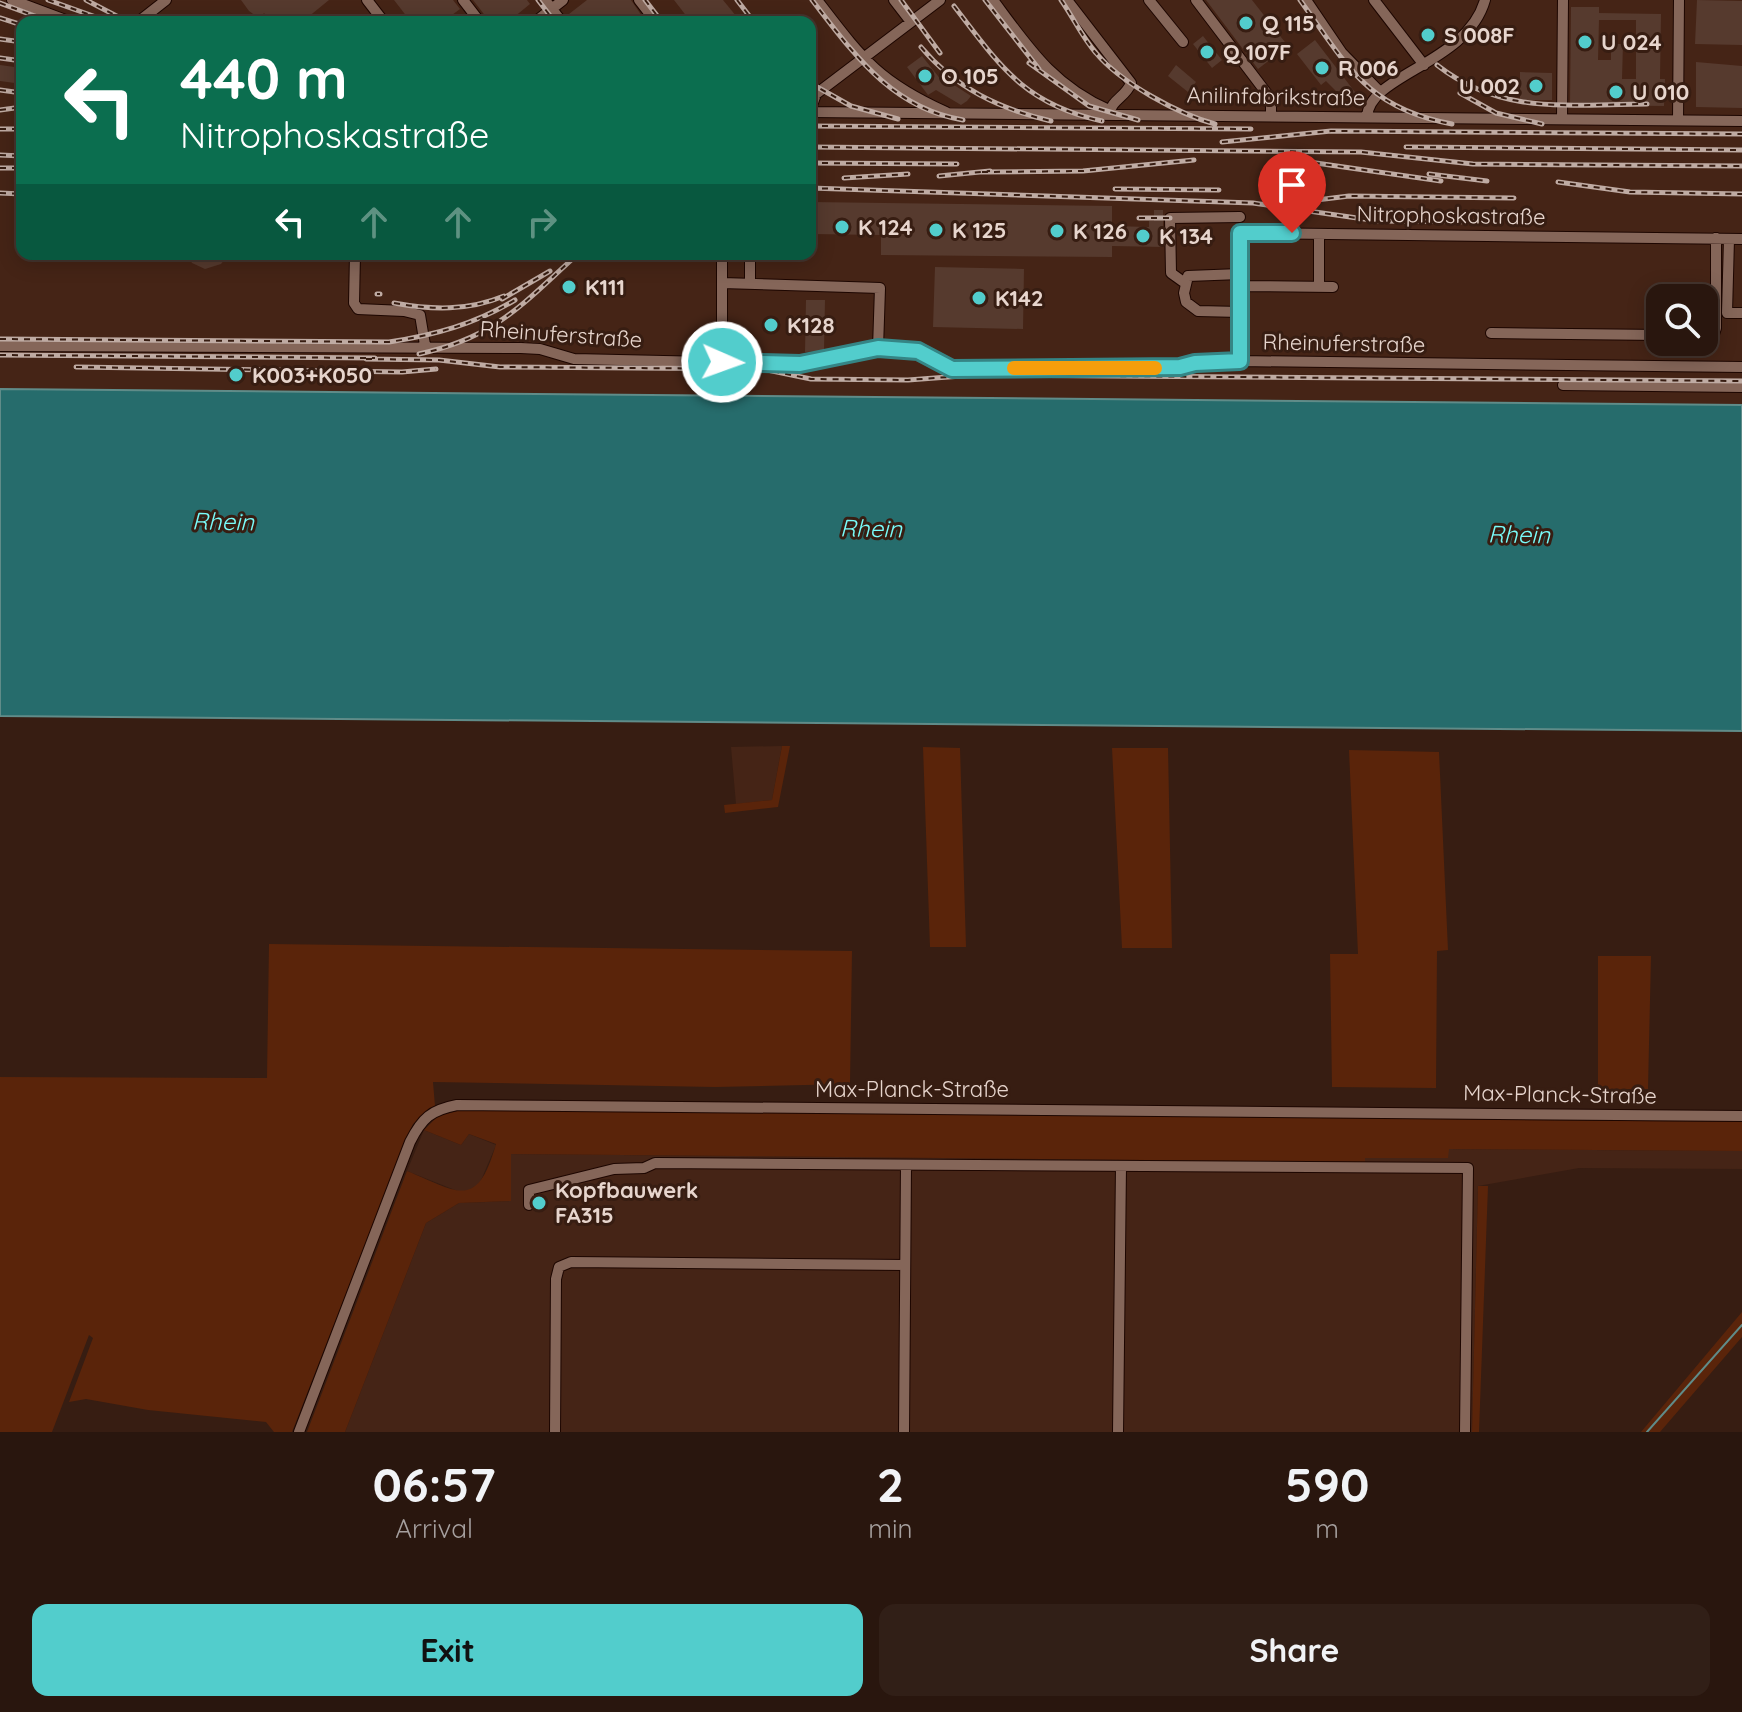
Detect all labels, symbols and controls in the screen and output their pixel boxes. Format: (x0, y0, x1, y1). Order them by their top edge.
place label: Q 115 (1262, 9, 1315, 37)
marker: Q 115 (1237, 14, 1255, 32)
place label: S 008F (1444, 21, 1515, 49)
marker: S 008F (1419, 26, 1437, 44)
place label: U 024 (1601, 28, 1662, 56)
marker: U 024 (1576, 33, 1594, 51)
place label: Q 107F (1223, 38, 1291, 66)
text: 440 m (180, 43, 348, 113)
marker: Q 107F (1198, 43, 1216, 61)
icon: left (48, 48, 152, 152)
place label: R 006 (1338, 54, 1398, 82)
marker: R 006 (1313, 59, 1331, 77)
place label: O 105 (941, 62, 999, 90)
marker: O 105 (916, 67, 934, 85)
place label: U 002 (1459, 72, 1520, 100)
marker: U 002 (1527, 77, 1545, 95)
place label: U 010 (1632, 78, 1689, 106)
street label: Anilinfabrikstraße (1186, 80, 1366, 112)
marker: U 010 (1607, 83, 1625, 101)
text: Nitrophoskastraße (180, 112, 489, 157)
pin (1258, 151, 1326, 233)
icon: arrive (1270, 163, 1314, 207)
street label: Nitrophoskastraße (1356, 199, 1546, 231)
icon: left (268, 200, 312, 244)
icon: ahead (352, 200, 396, 244)
icon: ahead (436, 200, 480, 244)
icon: right (520, 200, 564, 244)
place label: K 124 (858, 213, 913, 241)
place label: K 125 (952, 216, 1006, 244)
place label: K 126 (1073, 217, 1127, 245)
marker: K 124 (833, 218, 851, 236)
marker: K 125 (927, 221, 945, 239)
marker: K 126 (1048, 222, 1066, 240)
place label: K 134 (1159, 222, 1213, 250)
marker: K 134 (1134, 227, 1152, 245)
place label: K111 (585, 273, 625, 301)
marker: K111 (560, 278, 578, 296)
place label: K142 (995, 284, 1043, 312)
map controls (1646, 284, 1718, 356)
button: search (1646, 284, 1718, 356)
marker: K142 (970, 289, 988, 307)
place label: K128 (787, 311, 835, 339)
street label: Rheinuferstraße (479, 314, 643, 354)
marker: K128 (762, 316, 780, 334)
position arrow (680, 320, 764, 404)
street label: Rheinuferstraße (1262, 328, 1426, 358)
place label: K003+K050 (252, 361, 372, 389)
marker: K003+K050 (227, 366, 245, 384)
water label: Rhein (192, 505, 256, 537)
water label: Rhein (840, 512, 904, 544)
water label: Rhein (1488, 518, 1552, 550)
street label: Max-Planck-Straße (815, 1075, 1009, 1103)
street label: Max-Planck-Straße (1463, 1078, 1657, 1110)
place label: Kopfbauwerk FA315 (555, 1176, 698, 1229)
marker: Kopfbauwerk FA315 (530, 1194, 548, 1212)
text: 06:57 (373, 1454, 496, 1514)
text: 2 (877, 1454, 904, 1514)
text: 590 (1285, 1454, 1369, 1514)
text: Arrival (395, 1512, 473, 1545)
text: min (868, 1512, 913, 1545)
text: m (1315, 1512, 1339, 1545)
button: Exit (32, 1604, 863, 1696)
button: Share (879, 1604, 1710, 1696)

